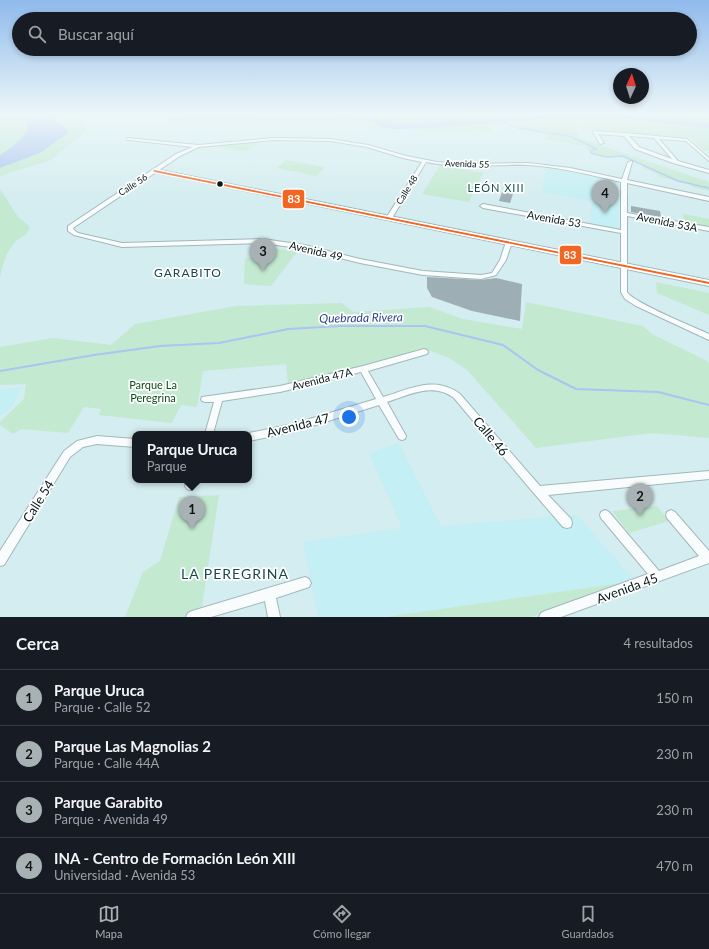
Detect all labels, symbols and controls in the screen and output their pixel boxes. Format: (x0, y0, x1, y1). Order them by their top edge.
search box (12, 12, 697, 56)
icon: search (26, 23, 48, 45)
text: Buscar aquí (58, 25, 134, 43)
north arrow (613, 68, 649, 104)
street label: Avenida 55 (445, 157, 489, 170)
street label: Calle 56 (116, 171, 149, 198)
street label: Calle 48 (393, 173, 420, 206)
unlabelled marker (215, 179, 225, 189)
pin: 4 (592, 180, 618, 213)
district label: LEÓN XIII (467, 181, 525, 194)
line badge: 83 (282, 189, 305, 209)
text: 83 (288, 192, 300, 205)
street label: Avenida 53 (526, 207, 582, 230)
street label: Avenida 53A (636, 209, 699, 234)
pin: 3 (250, 238, 276, 271)
street label: Avenida 49 (288, 238, 344, 263)
line badge: 83 (559, 245, 582, 265)
text: 83 (564, 248, 576, 261)
district label: GARABITO (154, 265, 222, 280)
water label: Quebrada Rivera (319, 309, 403, 326)
street label: Avenida 47A (290, 365, 354, 392)
park label: Parque La Peregrina (129, 378, 177, 404)
your location (339, 407, 359, 427)
street label: Avenida 47 (265, 409, 332, 441)
street label: Calle 46 (470, 413, 512, 459)
popup (132, 431, 252, 483)
text: Parque Uruca (147, 440, 237, 458)
text: Parque (147, 458, 187, 474)
street label: Calle 54 (19, 477, 57, 525)
pin: 2 (627, 483, 653, 516)
pin: 1 (179, 496, 205, 529)
district label: LA PEREGRINA (181, 565, 289, 582)
street label: Avenida 45 (594, 570, 660, 606)
text: Cerca (16, 633, 59, 654)
text: 4 resultados (623, 635, 693, 651)
text: Parque Uruca (54, 681, 144, 699)
text: 1 (25, 690, 33, 706)
text: 150 m (656, 690, 693, 706)
text: Parque · Calle 52 (54, 699, 151, 715)
text: Parque Las Magnolias 2 (54, 737, 211, 755)
text: 2 (25, 746, 33, 762)
text: 230 m (656, 746, 693, 762)
text: Parque · Calle 44A (54, 755, 159, 771)
text: Parque Garabito (54, 793, 163, 811)
text: 3 (25, 802, 33, 818)
text: 230 m (656, 802, 693, 818)
text: Parque · Avenida 49 (54, 811, 168, 827)
text: INA - Centro de Formación León XIII (54, 849, 296, 867)
text: 4 (25, 858, 33, 874)
text: 470 m (656, 858, 693, 874)
text: Universidad · Avenida 53 (54, 867, 195, 883)
tab: Mapa (95, 903, 122, 940)
tab: Cómo llegar (313, 903, 371, 940)
tab: Guardados (562, 903, 614, 940)

